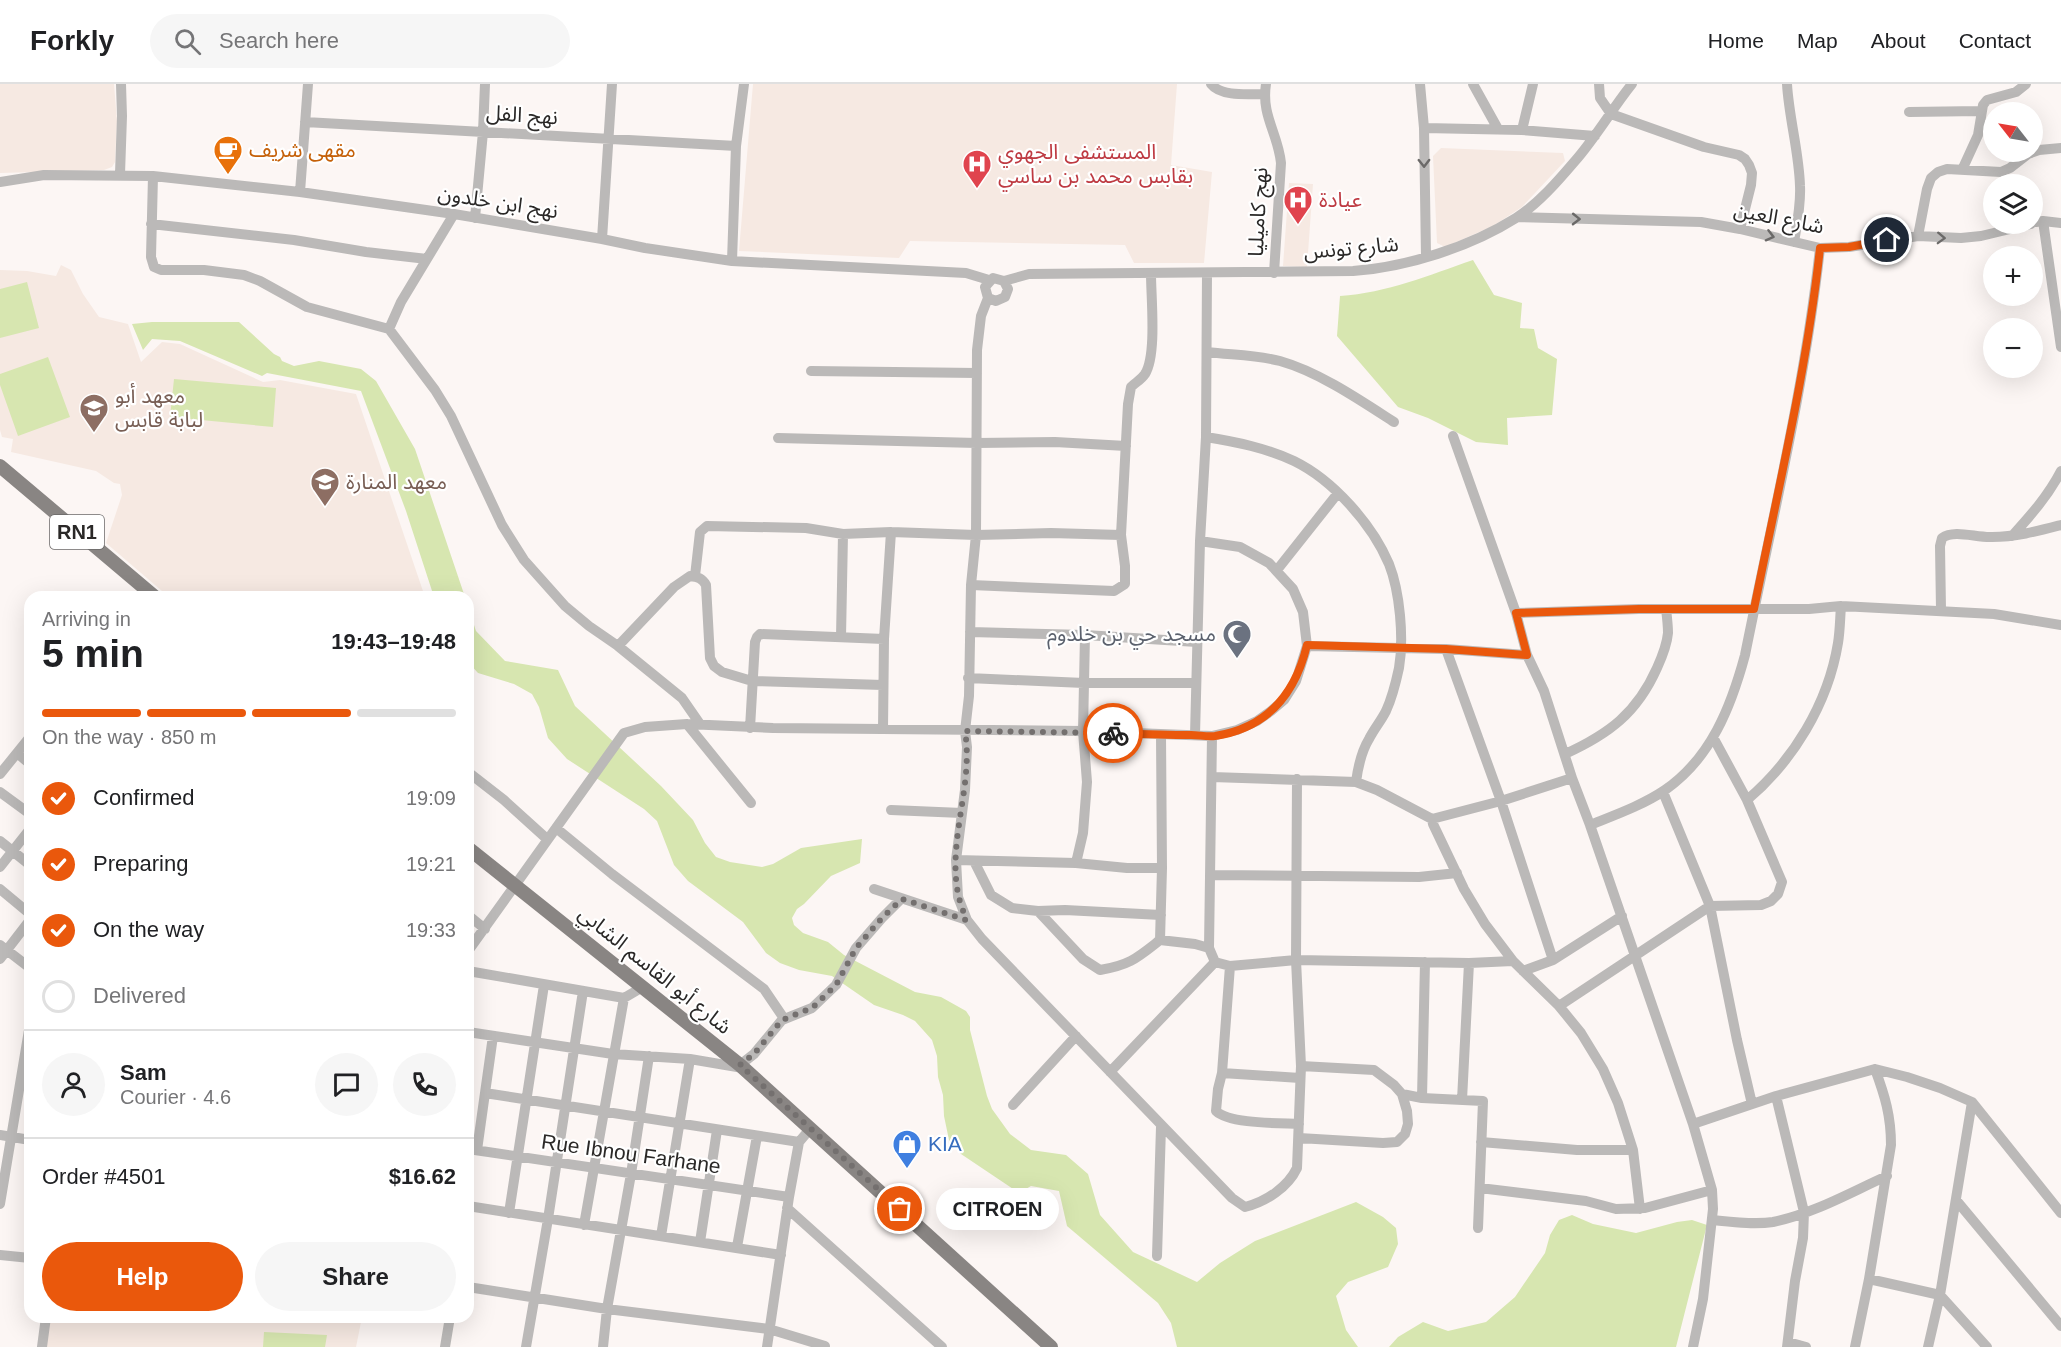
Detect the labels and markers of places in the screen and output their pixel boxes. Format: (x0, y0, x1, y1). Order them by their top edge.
cafe icon: مقهى شريف (212, 134, 244, 176)
place label: مقهى شريف (249, 138, 356, 162)
place label: المستشفى الجهوي بقابس محمد بن ساسي (998, 140, 1193, 192)
hospital icon: المستشفى الجهوي بقابس محمد بن ساسي (961, 148, 993, 190)
hospital icon: عيادة (1282, 184, 1314, 226)
place label: عيادة (1319, 188, 1362, 211)
pin (1861, 214, 1912, 265)
place label: معهد أبو لبابة قابس (115, 383, 203, 432)
school or university icon: معهد أبو لبابة قابس (78, 392, 110, 434)
school or university icon: معهد المنارة (309, 466, 341, 508)
place label: معهد المنارة (346, 470, 447, 494)
mosque icon: مسجد حي بن خلدوم (1221, 618, 1253, 660)
place label: مسجد حي بن خلدوم (1047, 622, 1216, 650)
shop icon: KIA (891, 1128, 923, 1170)
place label: KIA (928, 1132, 962, 1155)
pin (874, 1183, 925, 1234)
callout: CITROEN (936, 1188, 1059, 1230)

